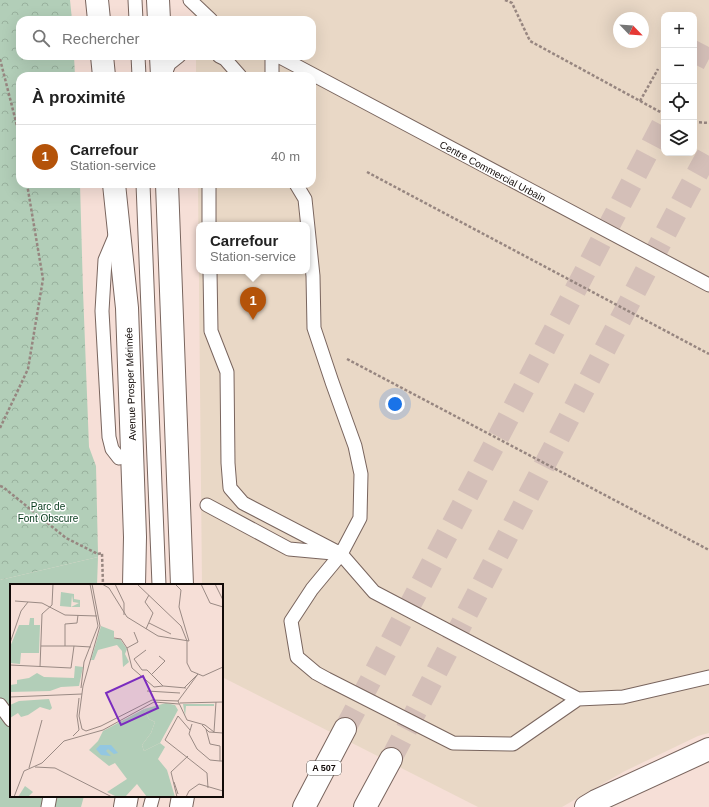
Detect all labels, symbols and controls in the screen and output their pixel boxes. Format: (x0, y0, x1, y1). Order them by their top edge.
north arrow (613, 12, 649, 48)
map controls (661, 12, 697, 156)
button: + (661, 12, 697, 48)
search box (16, 16, 316, 60)
icon: search (30, 27, 52, 49)
text: Rechercher (62, 30, 140, 47)
button: − (661, 48, 697, 84)
button: locate (661, 84, 697, 120)
text: À proximité (32, 88, 126, 107)
button: layers (661, 120, 697, 156)
street label: Centre Commercial Urbain (438, 139, 548, 204)
text: Carrefour (70, 141, 138, 158)
text: 1 (41, 149, 49, 164)
text: 40 m (271, 149, 300, 164)
text: Station-service (70, 158, 156, 173)
popup (196, 222, 310, 274)
text: Carrefour (210, 232, 278, 249)
text: Station-service (210, 249, 296, 264)
pin: 1 (240, 287, 266, 320)
street label: Avenue Prosper Mérimée (123, 327, 138, 441)
your location (385, 394, 405, 414)
park label: Parc de Font Obscure (18, 501, 79, 524)
inset map (10, 584, 223, 797)
road number: A 507 (307, 761, 341, 775)

